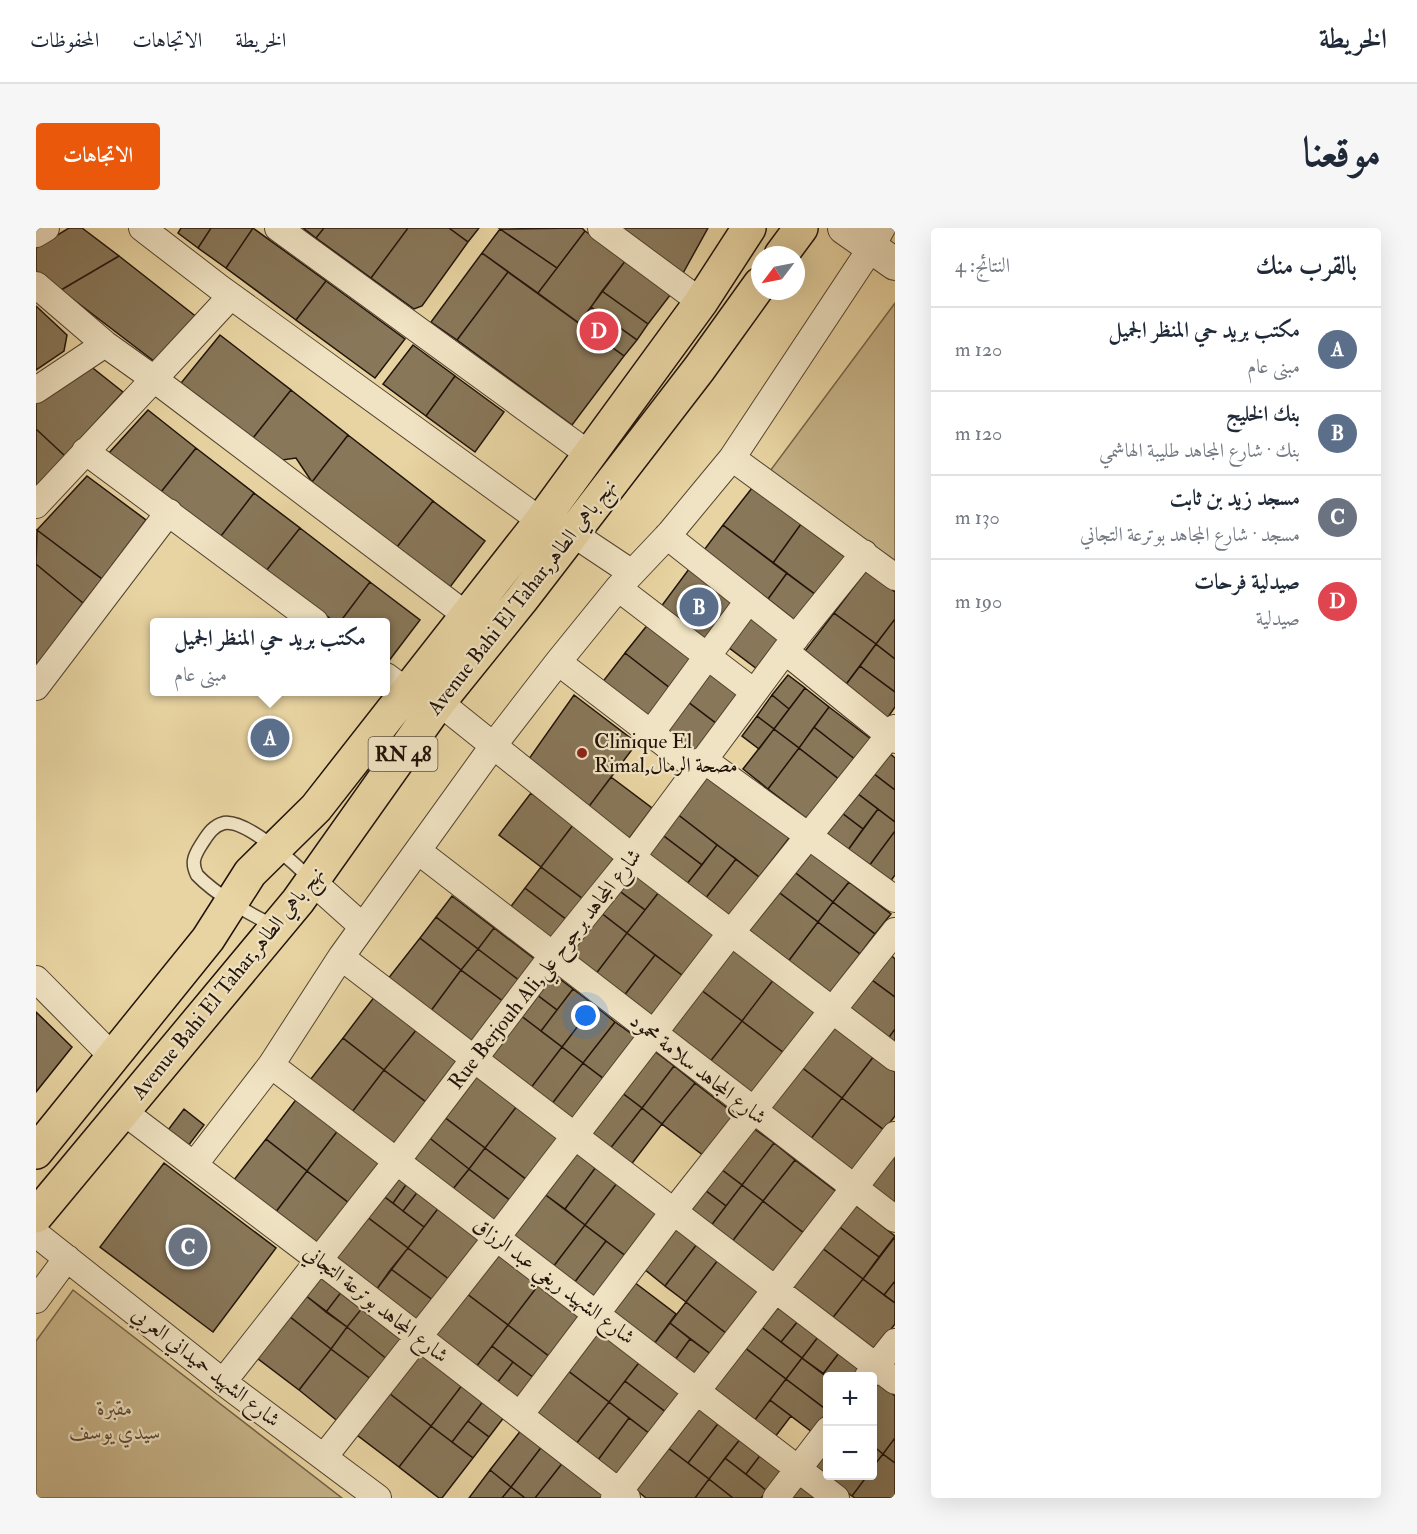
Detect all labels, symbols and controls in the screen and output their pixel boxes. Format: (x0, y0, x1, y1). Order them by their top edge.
text: الخريطة (1319, 22, 1387, 57)
text: المحفوظات (30, 27, 99, 54)
text: الاتجاهات (132, 27, 202, 54)
text: الخريطة (235, 27, 286, 54)
button: الاتجاهات (36, 123, 160, 190)
text: موقعنا (1303, 127, 1381, 179)
north arrow (751, 246, 805, 300)
text: بالقرب منك (1255, 250, 1357, 282)
text: النتائج: 4 (955, 253, 1010, 278)
pin: D (580, 308, 618, 354)
text: مكتب بريد حي المنظر الجميل (1108, 316, 1300, 344)
text: 120 m (955, 337, 1002, 362)
text: A (1331, 337, 1344, 362)
text: مبنى عام (1247, 354, 1300, 379)
text: بنك الخليج (1226, 400, 1300, 428)
text: 120 m (955, 421, 1002, 446)
text: B (1331, 421, 1344, 446)
text: بنك · شارع المجاهد طليبة الهاشمي (1099, 438, 1300, 463)
street label: Avenue Bahi El Tahar,نهج باهي الطاهر (421, 473, 627, 724)
text: مسجد زيد بن ثابت (1170, 484, 1300, 512)
text: 130 m (955, 505, 1000, 530)
text: C (1330, 505, 1345, 530)
text: مسجد · شارع المجاهد بوترعة التجاني (1080, 522, 1300, 547)
text: صيدلية فرحات (1194, 568, 1300, 596)
pin: B (680, 584, 718, 629)
text: 190 m (955, 589, 1002, 614)
text: D (1329, 589, 1346, 614)
text: صيدلية (1256, 606, 1300, 631)
popup (150, 618, 390, 696)
text: مكتب بريد حي المنظر الجميل (174, 624, 366, 652)
text: مبنى عام (174, 662, 227, 687)
pin: A (250, 716, 290, 760)
place label: Clinique El Rimal,مصحة الرمال (594, 728, 738, 779)
road number: RN 48 (368, 737, 437, 771)
marker: Clinique El Rimal,مصحة الرمال (575, 746, 589, 760)
street label: Rue Berjouh Ali,شارع المجاهد برجوح علي (442, 843, 652, 1099)
street label: Avenue Bahi El Tahar,نهج باهي الطاهر (125, 861, 334, 1109)
your location (571, 1001, 600, 1030)
street label: شارع المجاهد سلامة محمود (622, 1007, 772, 1134)
street label: شارع الشهيد ريغي عبد الرزاق (465, 1211, 640, 1355)
pin: C (168, 1224, 208, 1270)
street label: شارع المجاهد بوترعة التجاني (296, 1239, 454, 1372)
street label: شارع الشهيد حميداني العربي (124, 1301, 286, 1437)
map controls (823, 1372, 877, 1480)
button: + (823, 1372, 877, 1426)
park label: مقبرة سيدي يوسف (69, 1395, 161, 1448)
button: − (823, 1426, 877, 1480)

